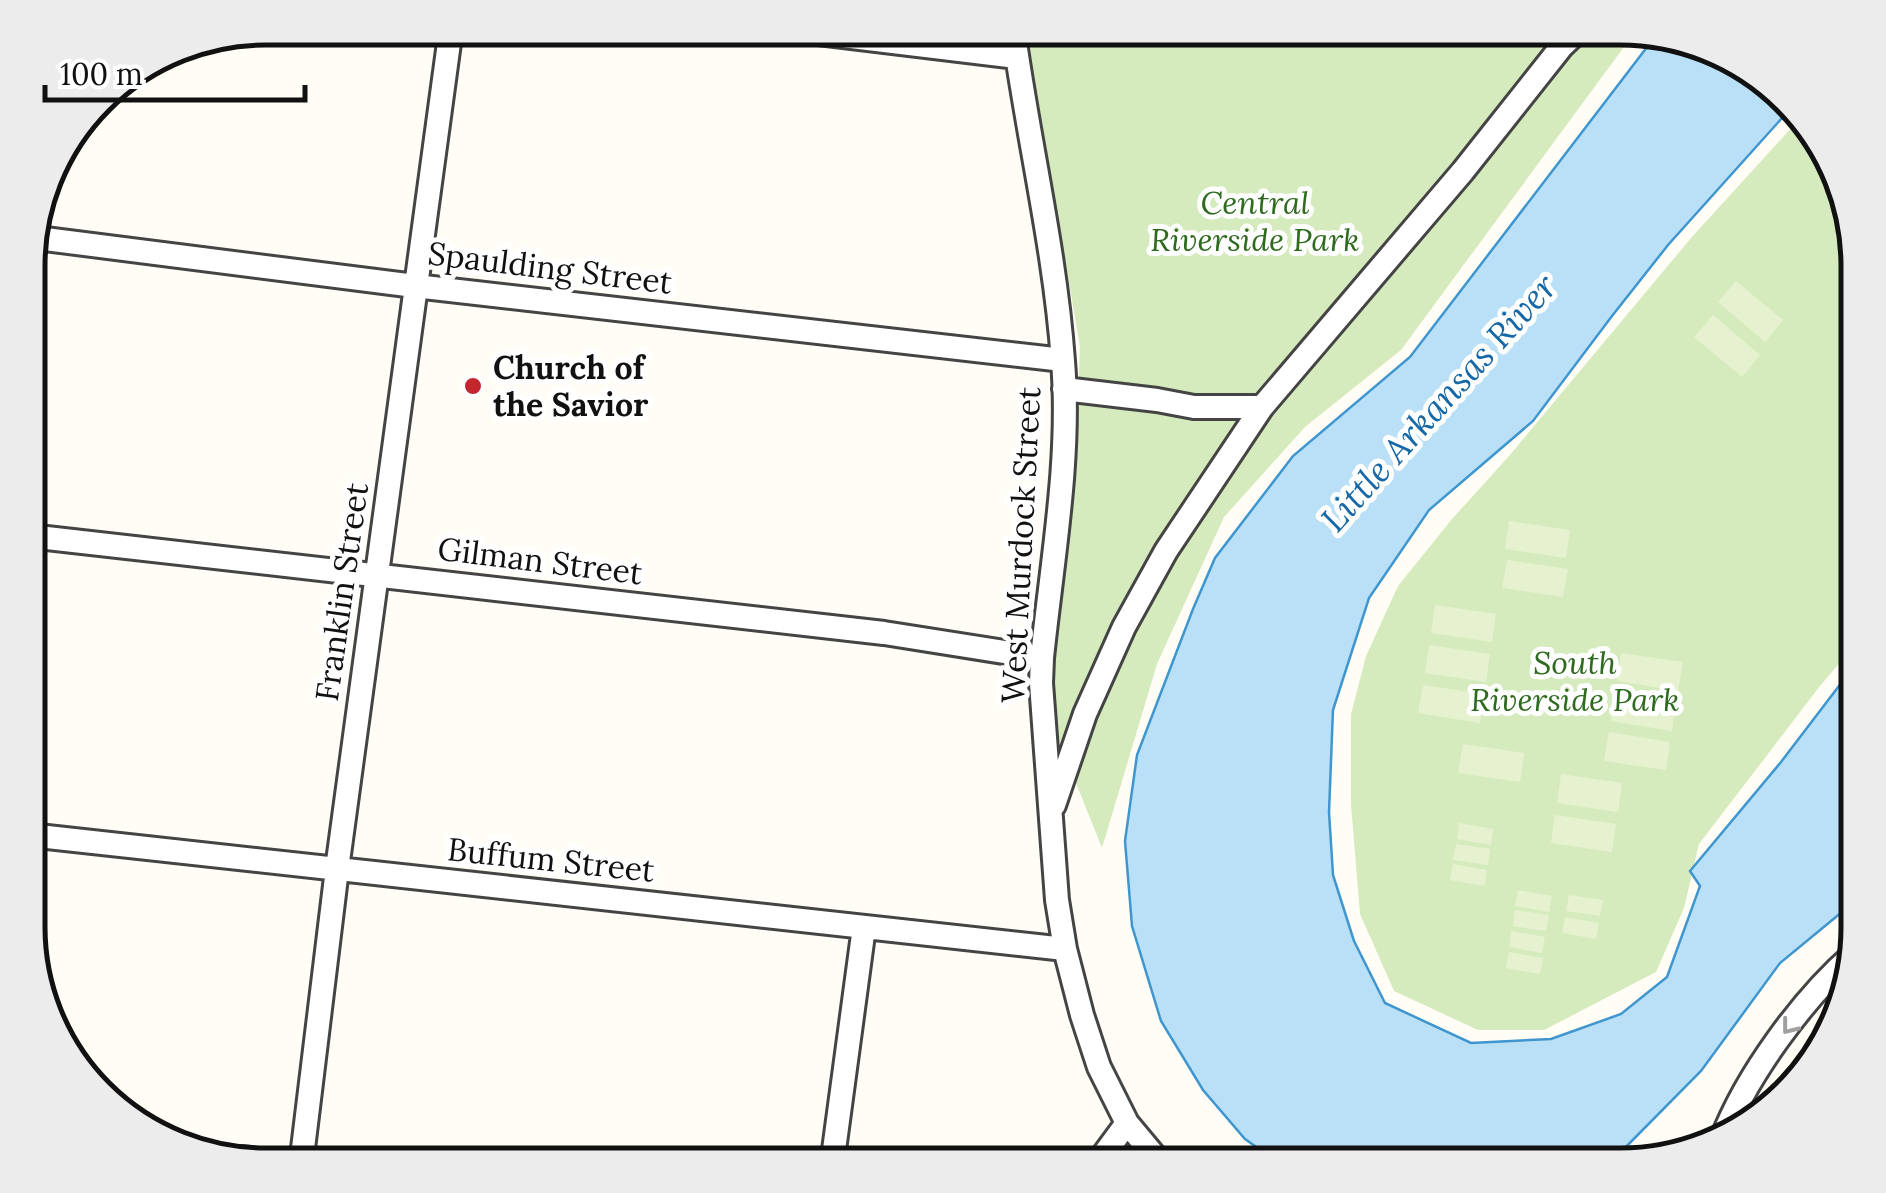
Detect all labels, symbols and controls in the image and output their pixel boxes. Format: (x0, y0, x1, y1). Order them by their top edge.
scale bar (45, 40, 305, 102)
text: 100 m (60, 55, 143, 93)
park label: Central Riverside Park (1150, 182, 1360, 260)
street label: Spaulding Street (426, 232, 675, 303)
water label: Little Arkansas River (1311, 264, 1566, 541)
place label: Church of the Savior (493, 347, 649, 425)
marker: Church of the Savior (462, 375, 484, 397)
street label: West Murdock Street (992, 385, 1049, 704)
street label: Franklin Street (306, 479, 377, 704)
street label: Gilman Street (435, 528, 645, 593)
park label: South Riverside Park (1470, 642, 1680, 720)
street label: Buffum Street (446, 828, 657, 891)
one-way arrow (1783, 1015, 1801, 1033)

